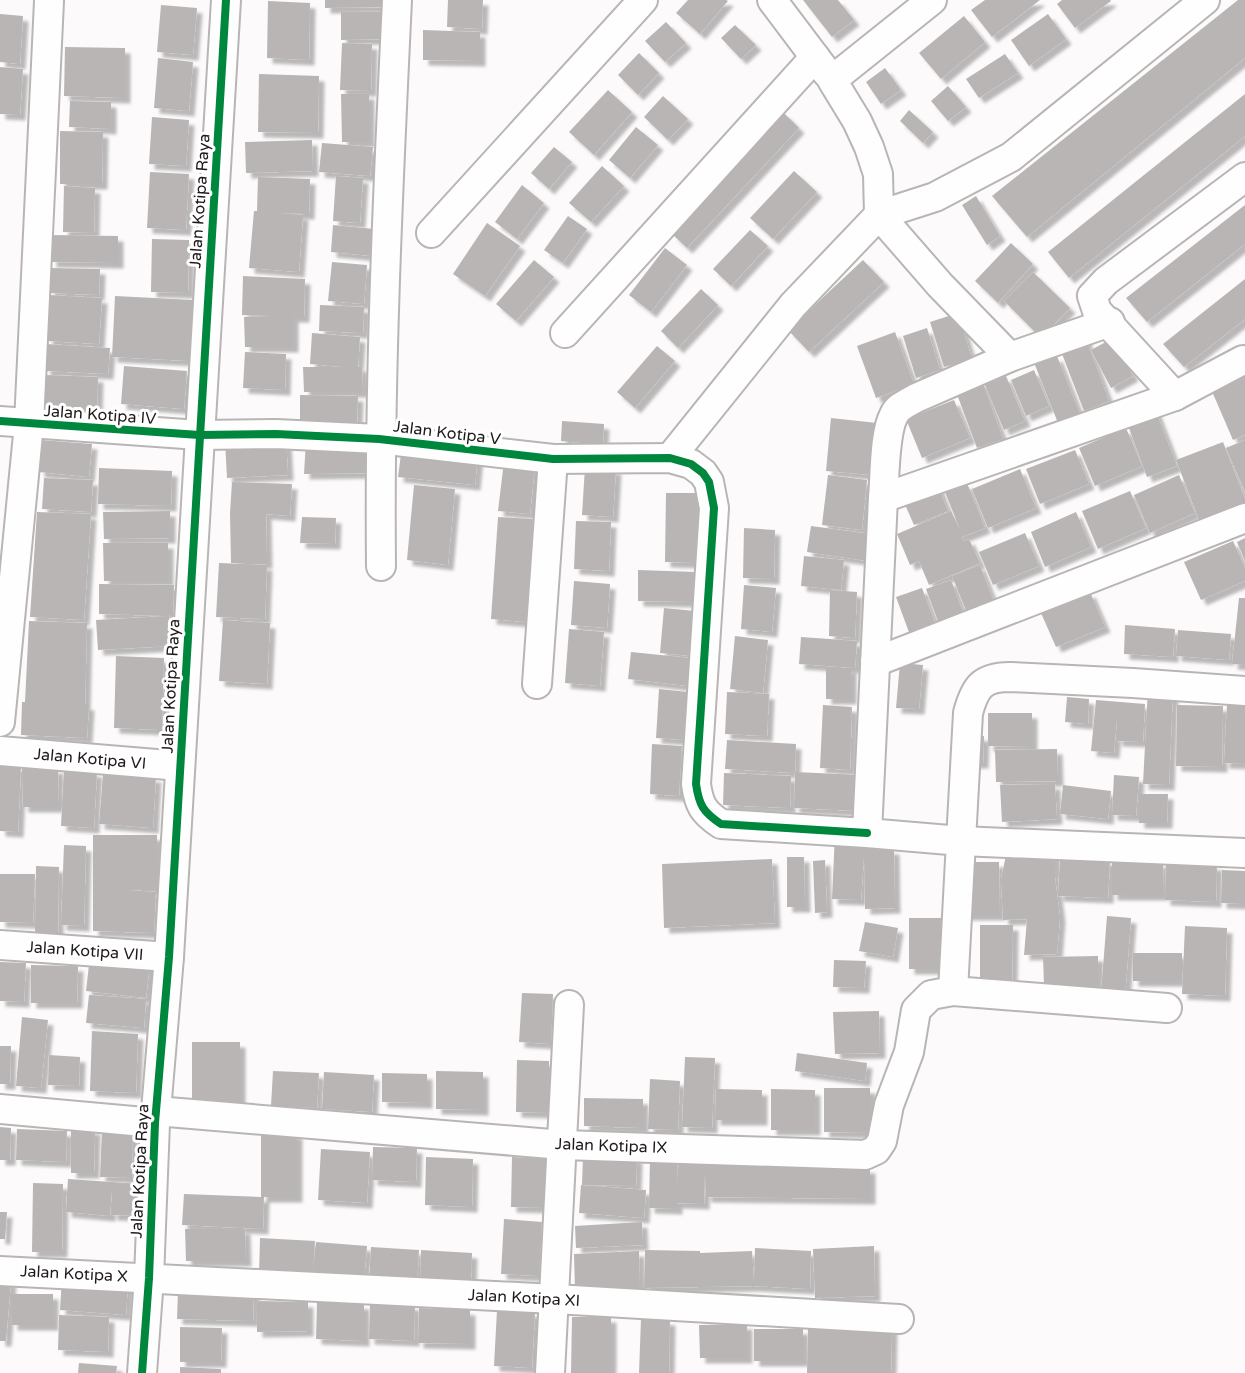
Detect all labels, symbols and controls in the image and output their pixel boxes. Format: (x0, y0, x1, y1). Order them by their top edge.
street label: Jalan Kotipa Raya (185, 133, 215, 269)
street label: Jalan Kotipa IV (43, 401, 157, 429)
street label: Jalan Kotipa V (392, 416, 502, 450)
street label: Jalan Kotipa Raya (157, 618, 185, 754)
street label: Jalan Kotipa VI (33, 744, 147, 774)
street label: Jalan Kotipa VII (26, 937, 144, 965)
street label: Jalan Kotipa Raya (126, 1103, 154, 1239)
street label: Jalan Kotipa IX (555, 1134, 668, 1158)
street label: Jalan Kotipa X (20, 1261, 129, 1287)
street label: Jalan Kotipa XI (467, 1285, 581, 1311)

